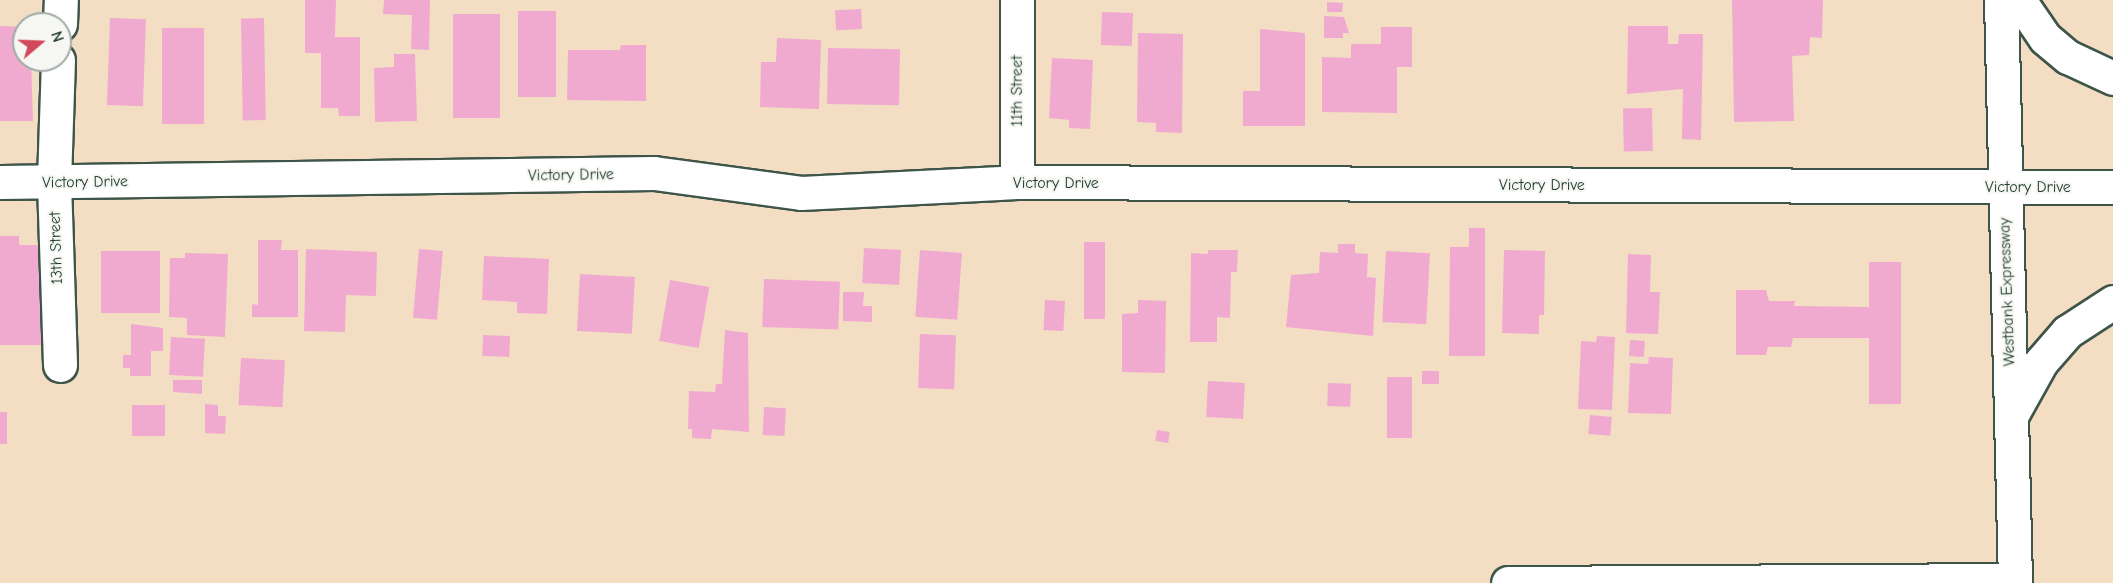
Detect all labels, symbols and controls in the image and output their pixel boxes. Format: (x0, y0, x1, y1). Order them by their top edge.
north arrow (12, 12, 72, 72)
text: N (47, 29, 67, 45)
street label: 11th Street (1007, 55, 1027, 127)
street label: Victory Drive (528, 165, 614, 185)
street label: Victory Drive (42, 172, 128, 192)
street label: Victory Drive (1013, 173, 1099, 193)
street label: Victory Drive (1499, 175, 1585, 195)
street label: Victory Drive (1985, 177, 2071, 197)
street label: 13th Street (45, 211, 67, 285)
street label: Westbank Expressway (1995, 217, 2019, 367)

